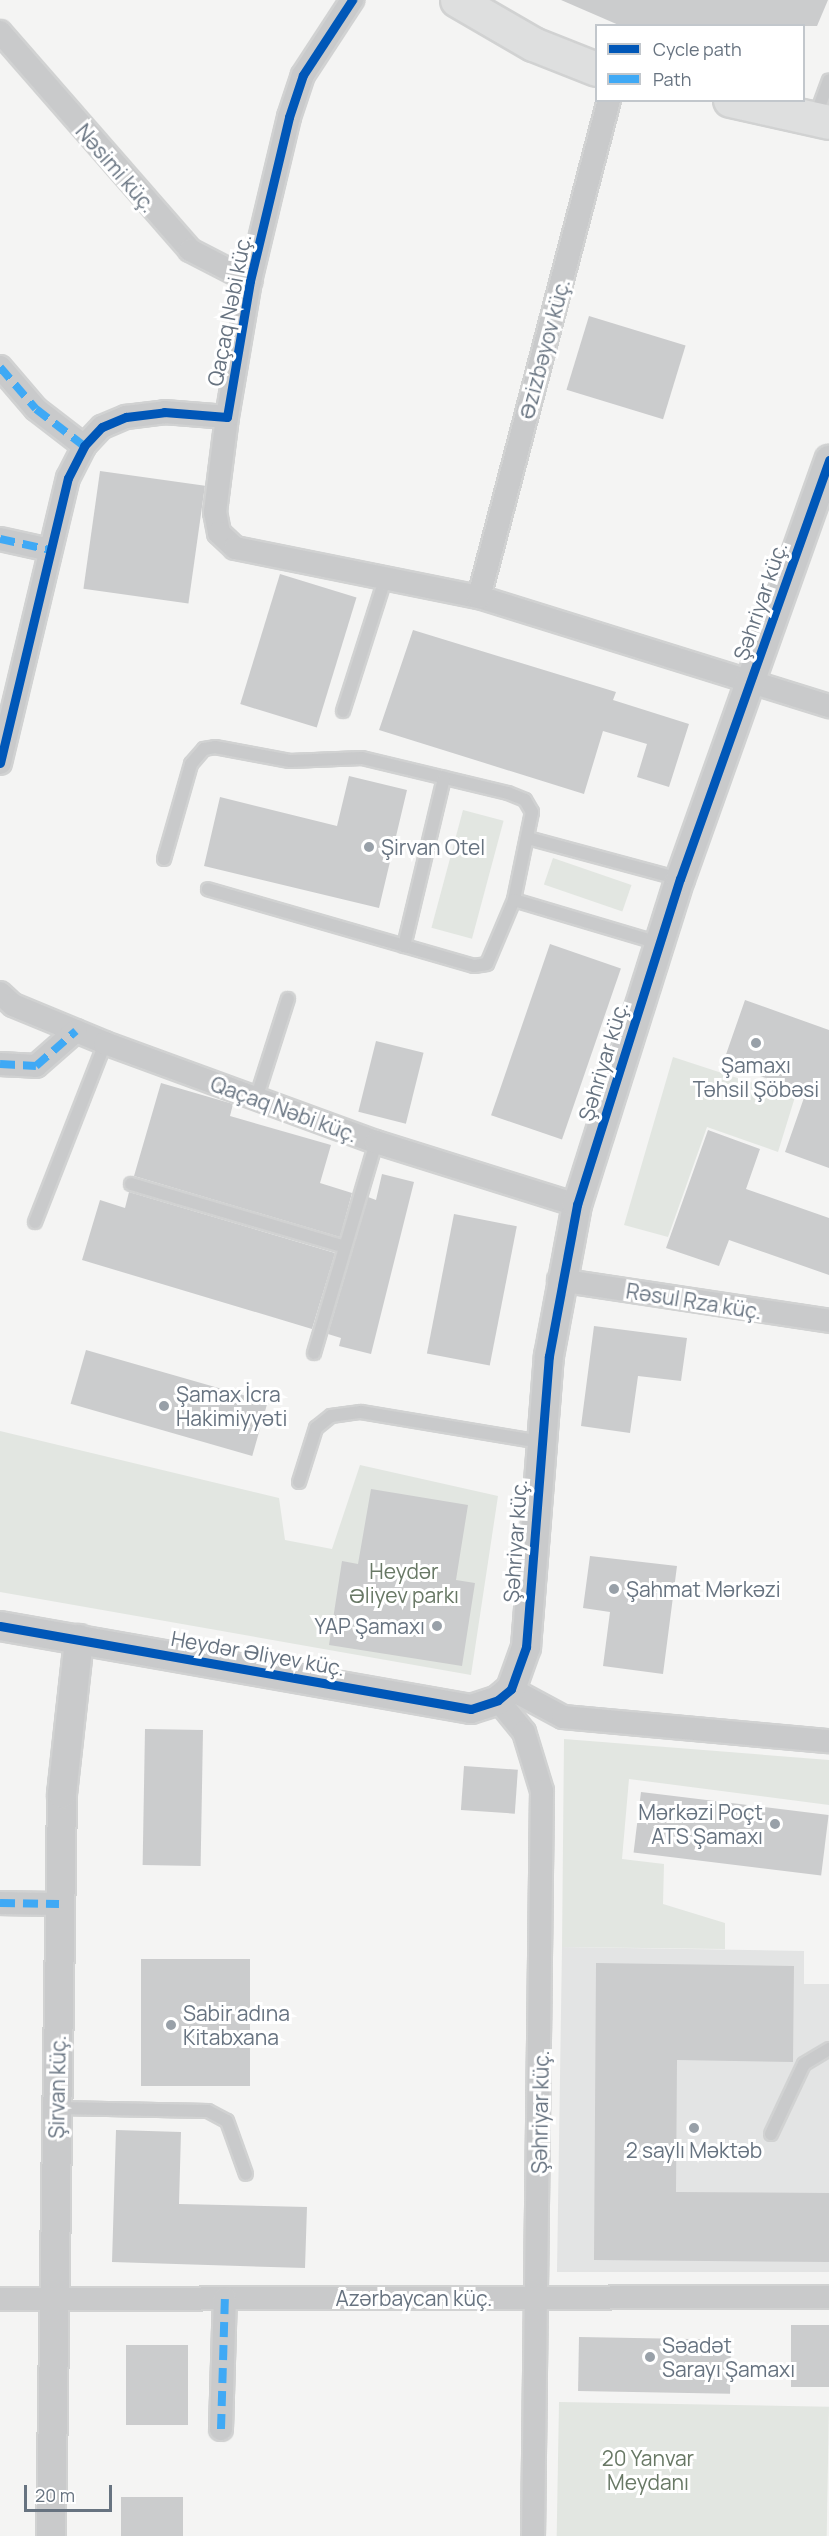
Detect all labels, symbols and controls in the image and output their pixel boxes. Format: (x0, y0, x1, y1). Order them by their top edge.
legend (595, 24, 805, 102)
text: Cycle path (653, 37, 742, 61)
text: Path (653, 67, 691, 91)
street label: Nəsimi küç. (71, 119, 161, 217)
street label: Qaçaq Nəbi küç. (202, 232, 256, 388)
street label: Əzizbəyov küç. (513, 276, 575, 422)
street label: Şəhriyar küç. (728, 538, 792, 664)
place label: Şirvan Otel (381, 834, 485, 860)
marker: Şirvan Otel (362, 840, 376, 854)
street label: Şəhriyar küç. (573, 998, 633, 1124)
marker: Şamaxı Təhsil Şöbəsi (749, 1036, 763, 1050)
place label: Şamaxı Təhsil Şöbəsi (693, 1052, 819, 1102)
street label: Qaçaq Nəbi küç. (207, 1071, 361, 1147)
street label: Rəsul Rza küç. (624, 1278, 764, 1324)
place label: Şamax İcra Hakimiyyəti (176, 1381, 287, 1431)
marker: Şamax İcra Hakimiyyəti (157, 1399, 171, 1413)
street label: Şəhriyar küç. (498, 1478, 532, 1604)
park label: Heydər Əliyev parkı (349, 1558, 459, 1608)
place label: Şahmat Mərkəzi (626, 1576, 781, 1602)
marker: Şahmat Mərkəzi (607, 1582, 621, 1596)
place label: YAP Şamaxı (315, 1613, 425, 1639)
marker: YAP Şamaxı (430, 1619, 444, 1633)
street label: Heydər Əliyev küç. (169, 1625, 347, 1681)
place label: Mərkəzi Poçt ATS Şamaxı (638, 1799, 763, 1849)
marker: Mərkəzi Poçt ATS Şamaxı (768, 1817, 782, 1831)
place label: Sabir adına Kitabxana (183, 2000, 290, 2050)
marker: Sabir adına Kitabxana (164, 2018, 178, 2032)
street label: Şirvan küç. (44, 2035, 70, 2139)
street label: Şəhriyar küç. (526, 2050, 554, 2174)
marker: 2 saylı Məktəb (687, 2121, 701, 2135)
place label: 2 saylı Məktəb (626, 2137, 762, 2163)
street label: Azərbaycan küç. (336, 2285, 492, 2311)
place label: Səadət Sarayı Şamaxı (662, 2332, 795, 2382)
marker: Səadət Sarayı Şamaxı (643, 2350, 657, 2364)
park label: 20 Yanvar Meydanı (602, 2445, 694, 2495)
scale bar (27, 2473, 116, 2511)
text: 20 m (35, 2483, 75, 2507)

